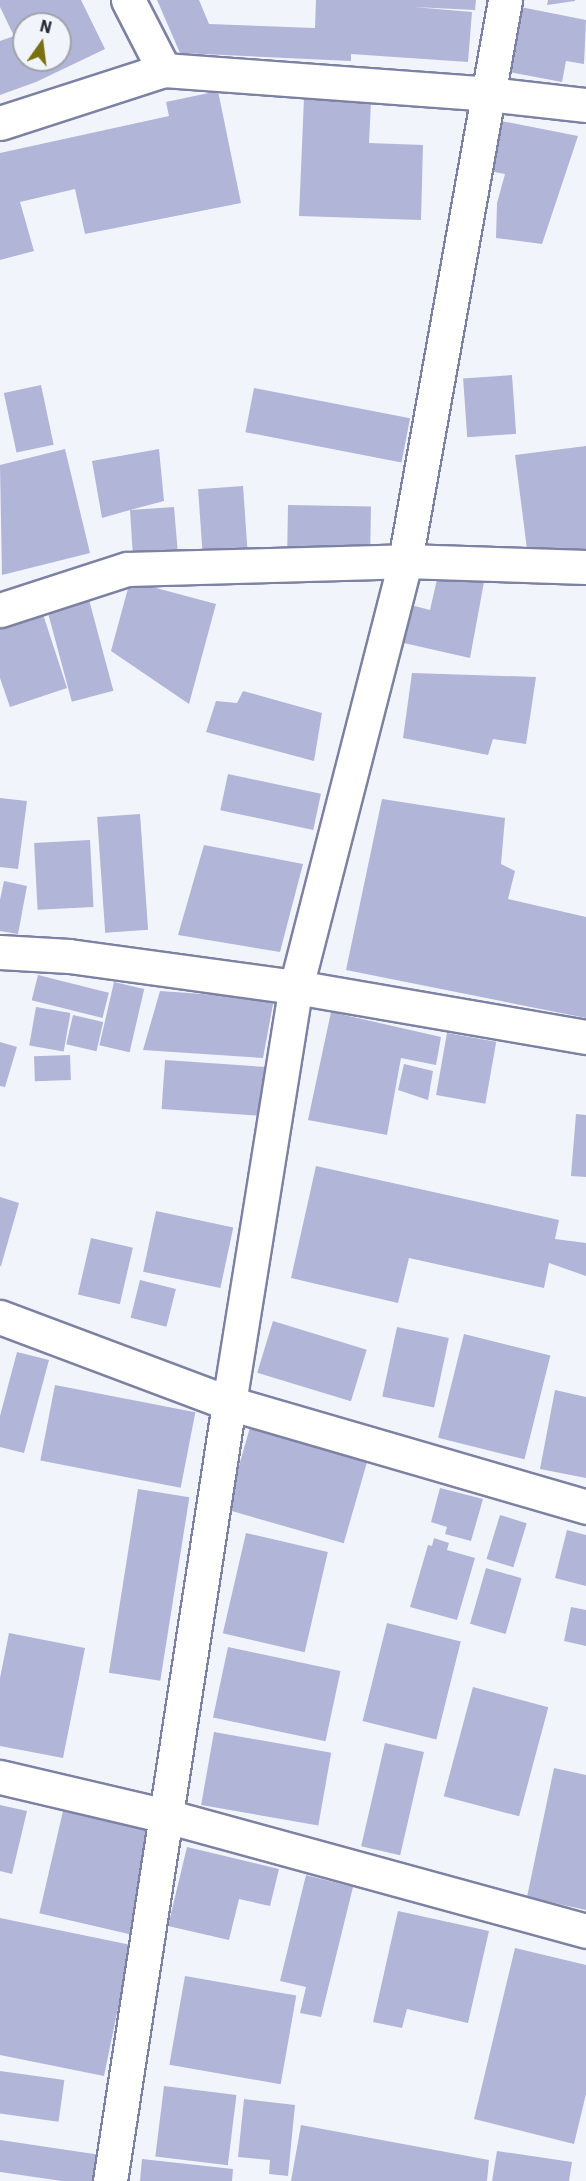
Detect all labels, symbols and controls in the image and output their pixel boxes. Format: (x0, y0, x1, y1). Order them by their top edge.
north arrow (12, 12, 72, 72)
text: N (38, 15, 54, 38)

